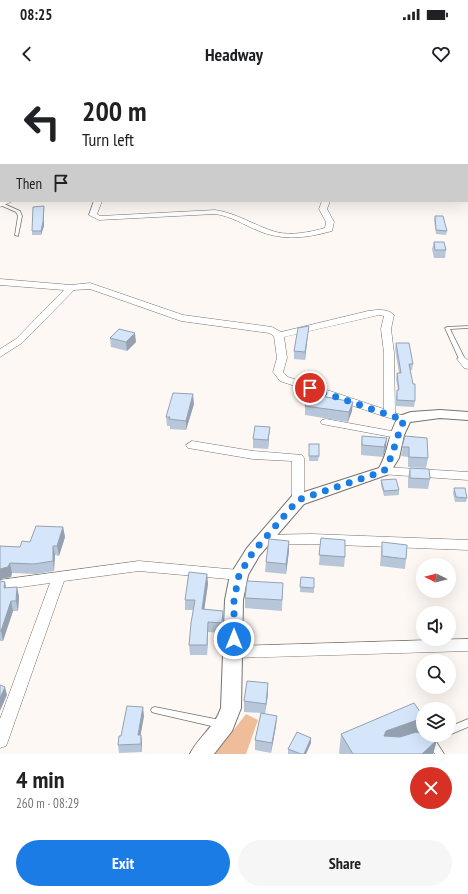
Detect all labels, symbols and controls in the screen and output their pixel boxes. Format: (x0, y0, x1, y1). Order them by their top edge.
text: 08:25 (20, 5, 52, 24)
icon: back (16, 43, 38, 65)
text: Headway (205, 43, 263, 66)
icon: heart (430, 43, 452, 65)
text: 200 m (82, 92, 146, 129)
icon: left (16, 96, 68, 148)
text: Turn left (82, 128, 134, 151)
icon: arrive (50, 172, 72, 194)
text: Then (16, 174, 42, 193)
pin (293, 371, 327, 405)
icon: arrive (299, 377, 321, 399)
north arrow (416, 558, 456, 598)
map controls (416, 558, 456, 742)
button: sound (416, 606, 456, 646)
position arrow (213, 618, 255, 660)
button: search (416, 654, 456, 694)
button: layers (416, 702, 456, 742)
text: 4 min (16, 764, 64, 795)
button: close (410, 767, 452, 809)
text: 260 m · 08:29 (16, 795, 79, 812)
button: Exit (16, 840, 230, 886)
button: Share (238, 840, 452, 886)

